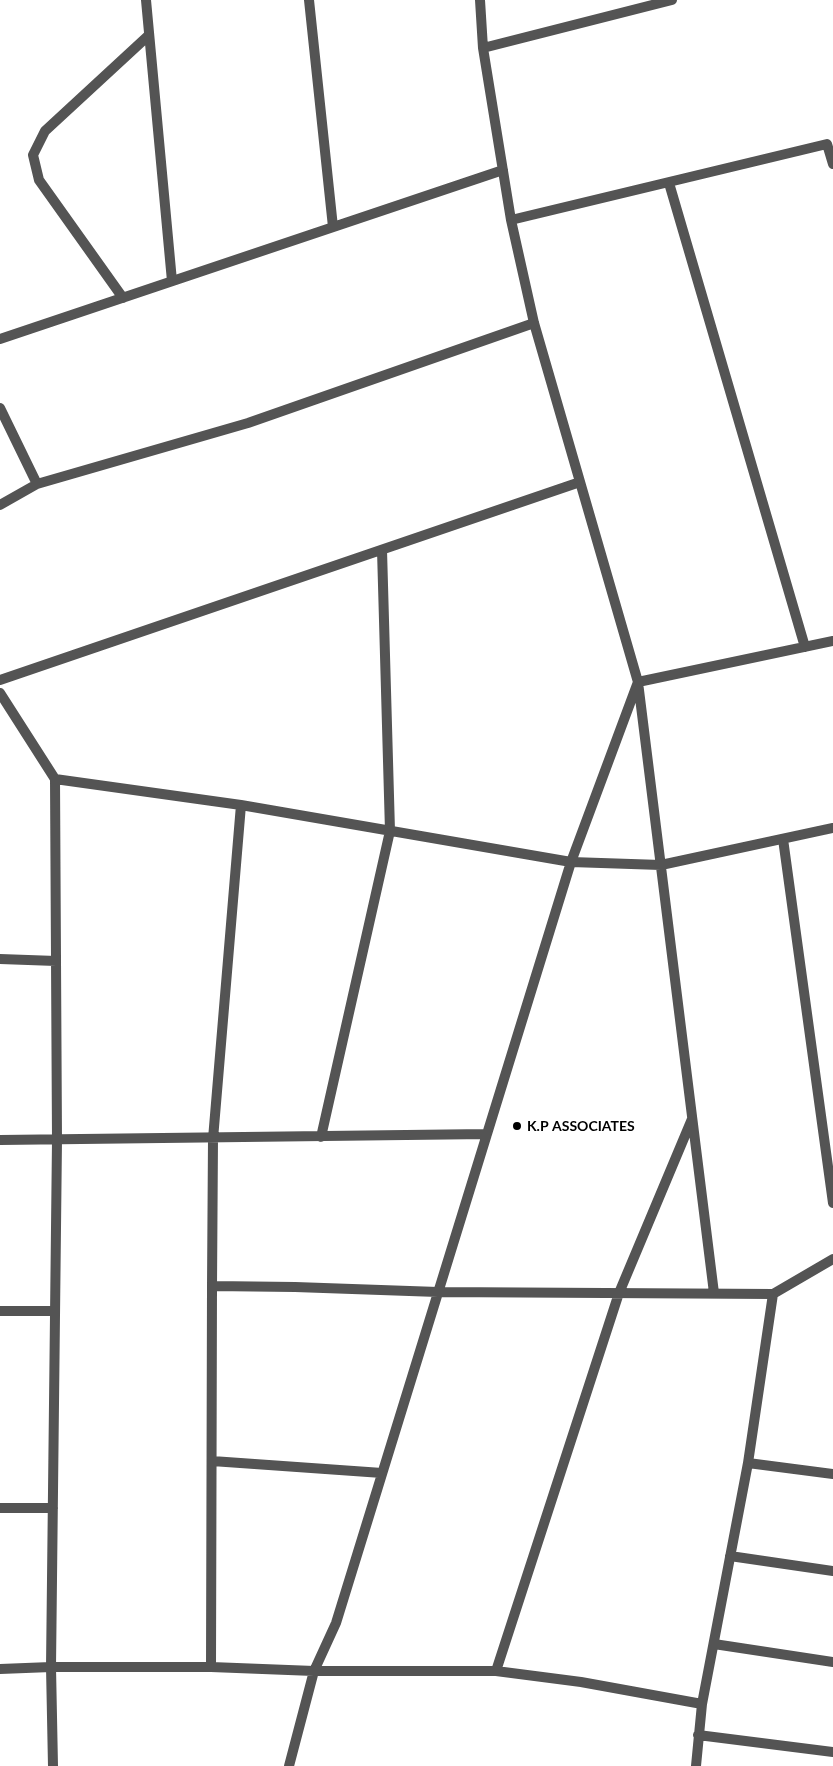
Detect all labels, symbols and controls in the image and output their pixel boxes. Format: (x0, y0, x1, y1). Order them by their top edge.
place label: K.P ASSOCIATES (527, 1118, 635, 1134)
marker: K.P ASSOCIATES (511, 1120, 523, 1132)

